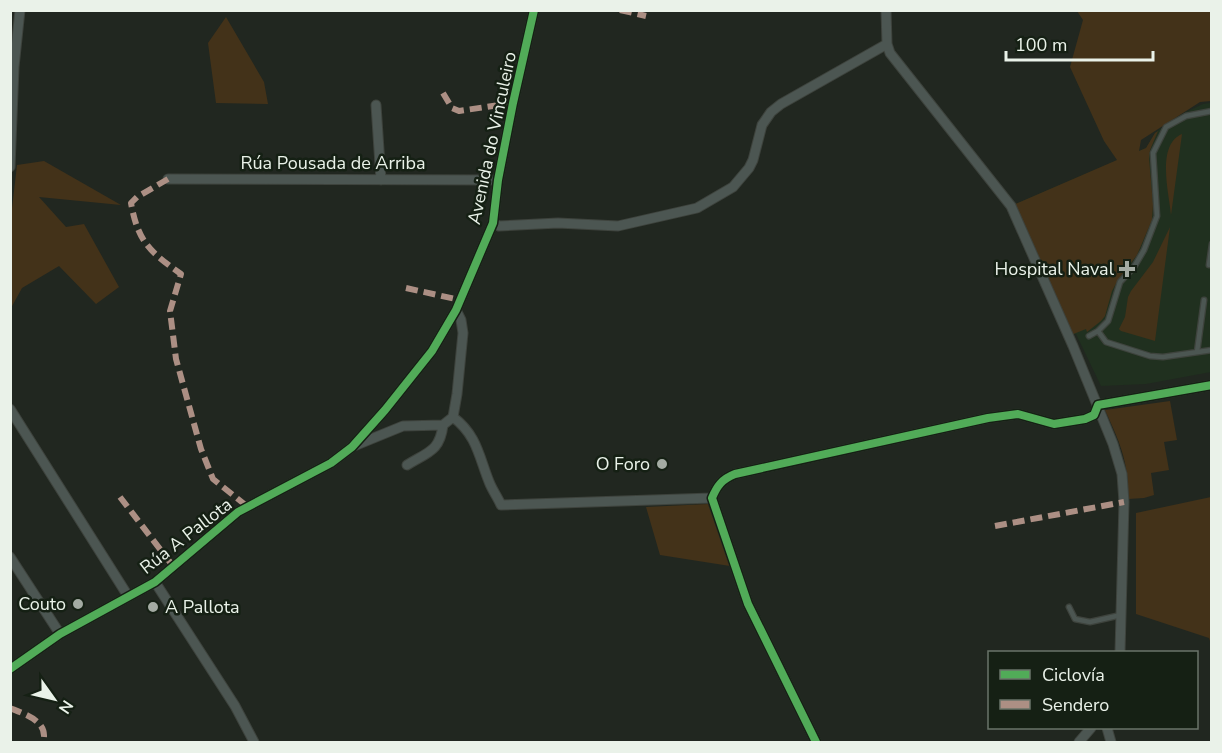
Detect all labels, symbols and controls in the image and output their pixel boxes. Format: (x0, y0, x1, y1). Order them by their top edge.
scale bar (1006, 24, 1153, 62)
text: 100 m (1015, 33, 1067, 57)
street label: Avenida do Vinculeiro (462, 49, 522, 227)
street label: Rúa Pousada de Arriba (240, 151, 426, 175)
place label: Hospital Naval (994, 257, 1115, 281)
marker: Hospital Naval (1118, 260, 1136, 278)
place label: O Foro (596, 452, 650, 476)
marker: O Foro (655, 457, 669, 471)
street label: Rúa A Pallota (135, 492, 237, 580)
place label: Couto (18, 592, 66, 616)
place label: A Pallota (165, 595, 240, 619)
marker: Couto (71, 597, 85, 611)
marker: A Pallota (146, 600, 160, 614)
legend (988, 651, 1198, 729)
text: Ciclovía (1042, 663, 1105, 687)
north arrow (24, 669, 84, 729)
text: Sendero (1042, 693, 1109, 717)
text: N (53, 696, 78, 718)

